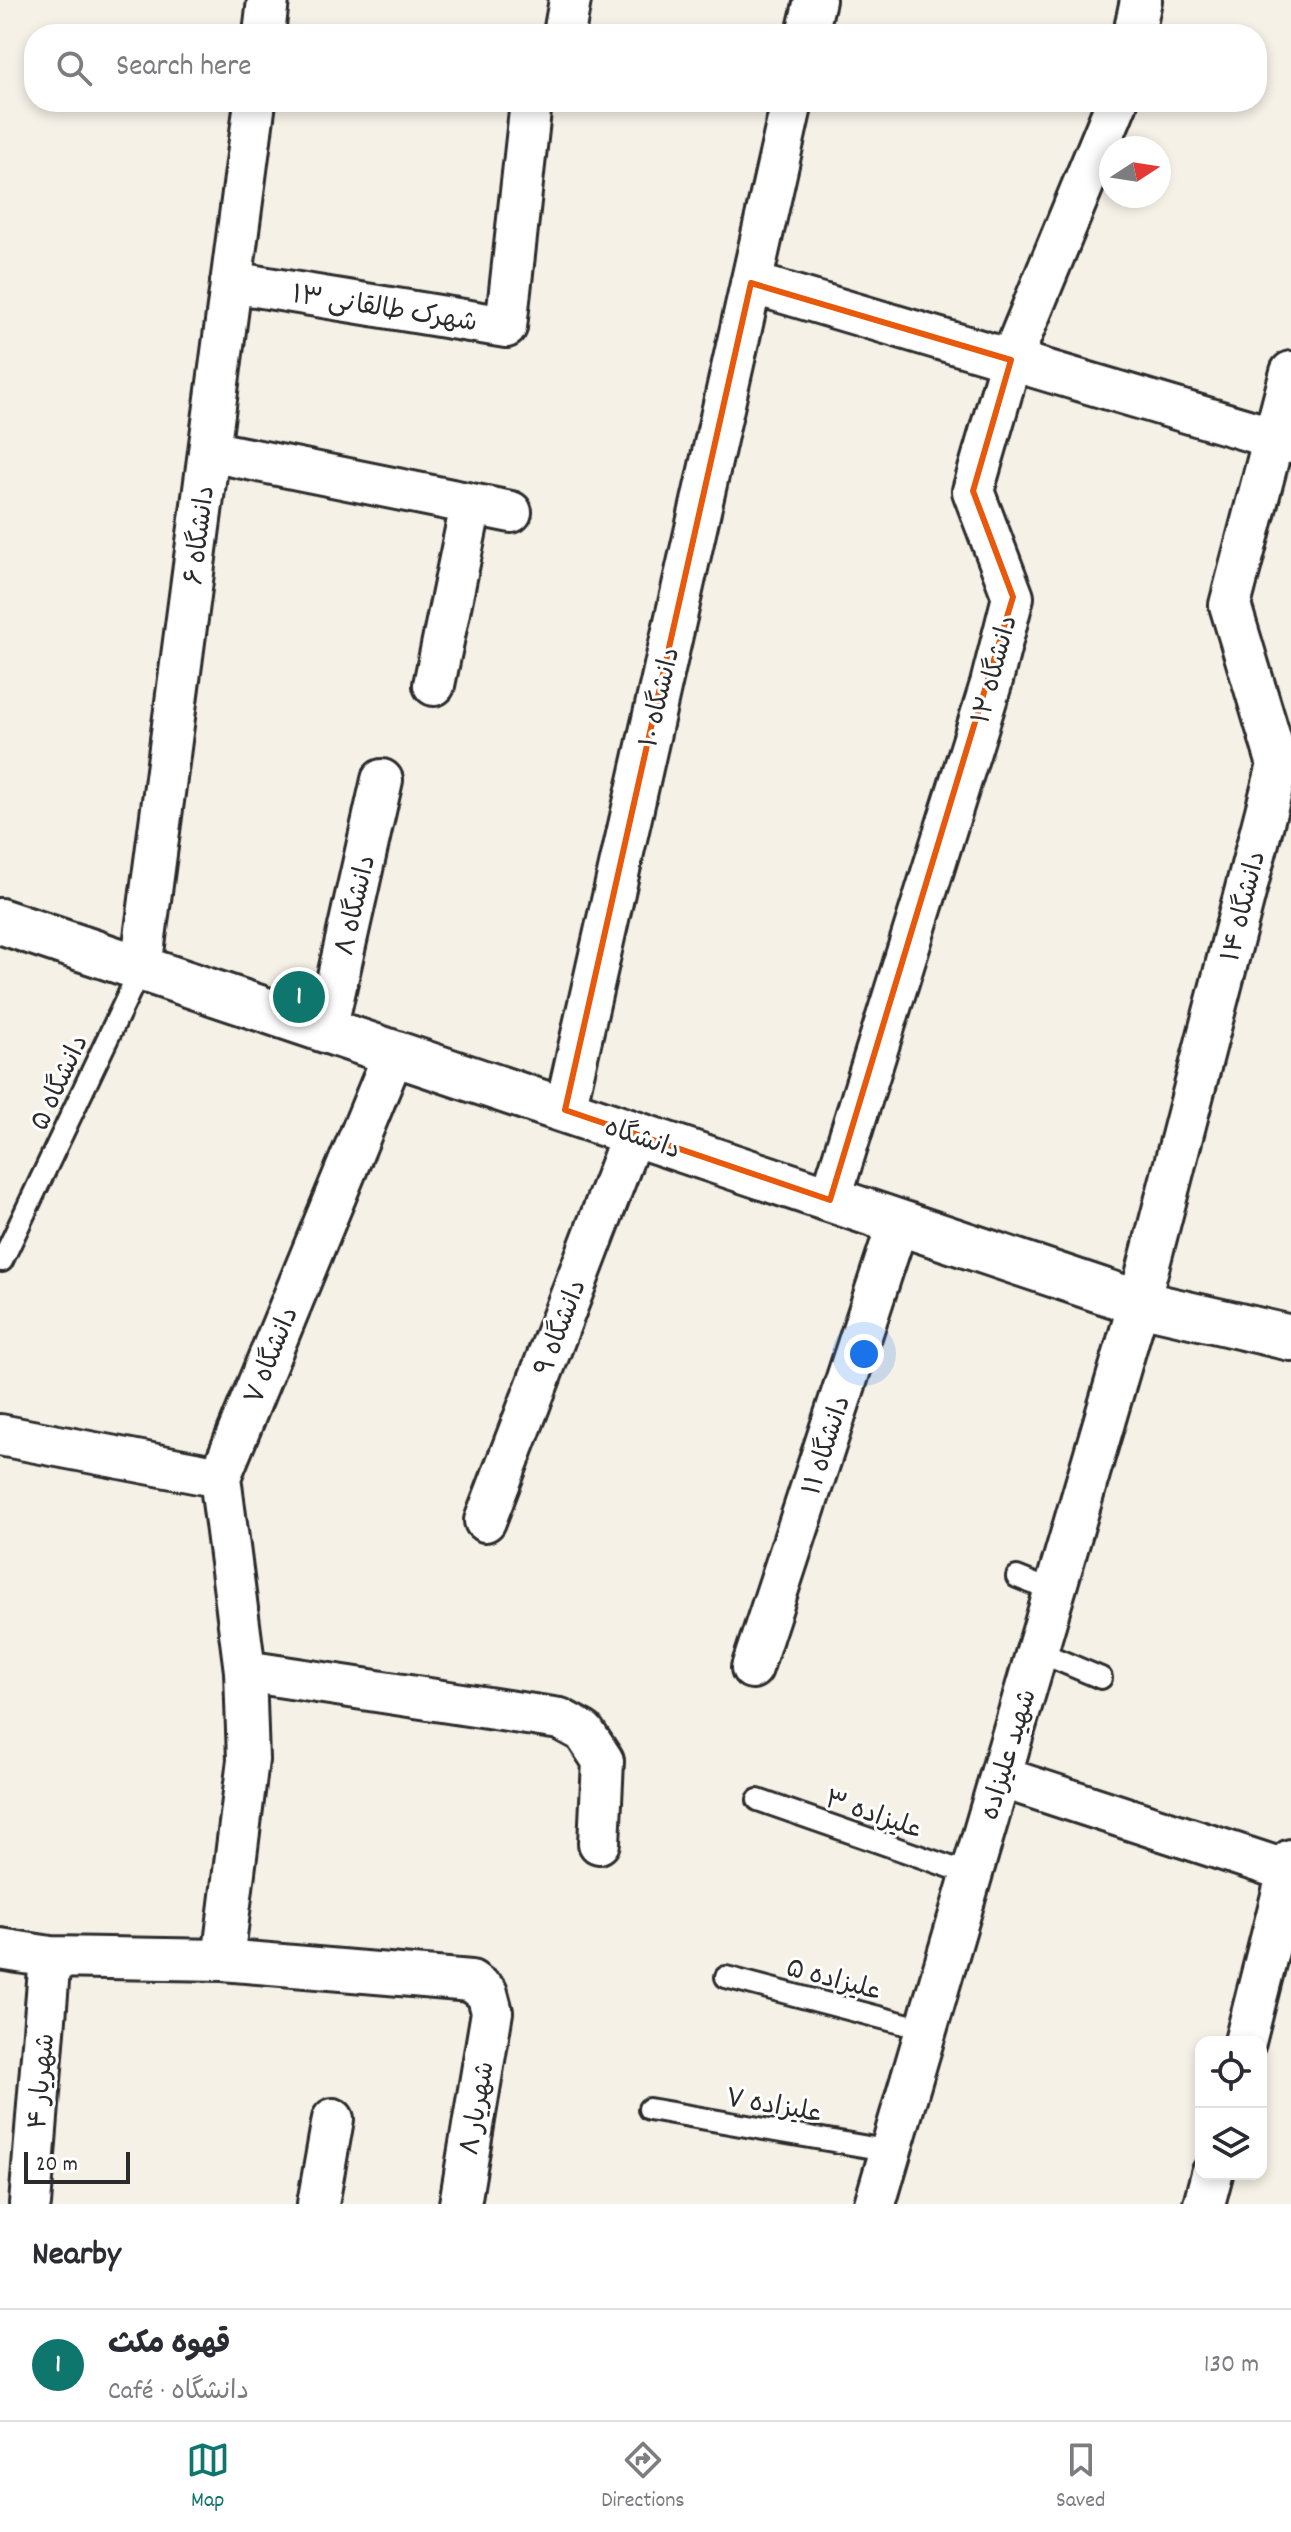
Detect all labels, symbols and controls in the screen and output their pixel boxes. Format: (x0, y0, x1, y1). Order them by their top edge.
search box (24, 24, 1267, 112)
icon: search (52, 46, 96, 90)
text: Search here (116, 47, 252, 90)
north arrow (1099, 136, 1171, 208)
street label: شهرک طالقانی ۱۳ (289, 278, 480, 343)
street label: دانشگاه ۶ (177, 484, 226, 587)
street label: دانشگاه ۱۲ (964, 612, 1029, 728)
street label: دانشگاه ۱۰ (632, 644, 691, 751)
street label: دانشگاه ۱۴ (1214, 848, 1277, 966)
street label: دانشگاه ۸ (328, 852, 387, 960)
pin: 1 (273, 967, 325, 1027)
street label: دانشگاه ۵ (23, 1030, 99, 1137)
street label: دانشگاه (599, 1110, 685, 1170)
street label: دانشگاه ۹ (527, 1275, 597, 1382)
street label: دانشگاه ۷ (237, 1302, 310, 1411)
your location (844, 1334, 884, 1374)
street label: دانشگاه ۱۱ (795, 1392, 862, 1501)
street label: شهید علیزاده (973, 1685, 1048, 1825)
street label: علیزاده ۳ (819, 1782, 926, 1850)
street label: علیزاده ۵ (781, 1951, 885, 2012)
street label: شهریار ۴ (21, 2032, 66, 2131)
map controls (1195, 2036, 1267, 2180)
button: locate (1195, 2036, 1267, 2108)
street label: شهریار ۸ (453, 2059, 506, 2159)
street label: علیزاده ۷ (722, 2081, 825, 2134)
button: layers (1195, 2108, 1267, 2180)
scale bar (24, 2148, 130, 2184)
text: 20 m (36, 2150, 78, 2181)
text: Nearby (32, 2232, 121, 2281)
text: قهوه مکث (108, 2325, 230, 2368)
text: 1 (55, 2347, 61, 2384)
text: 130 m (1204, 2347, 1259, 2384)
text: Café · دانشگاه (108, 2374, 249, 2411)
tab: Map (186, 2438, 230, 2517)
tab: Directions (601, 2438, 685, 2517)
tab: Saved (1056, 2438, 1105, 2517)

